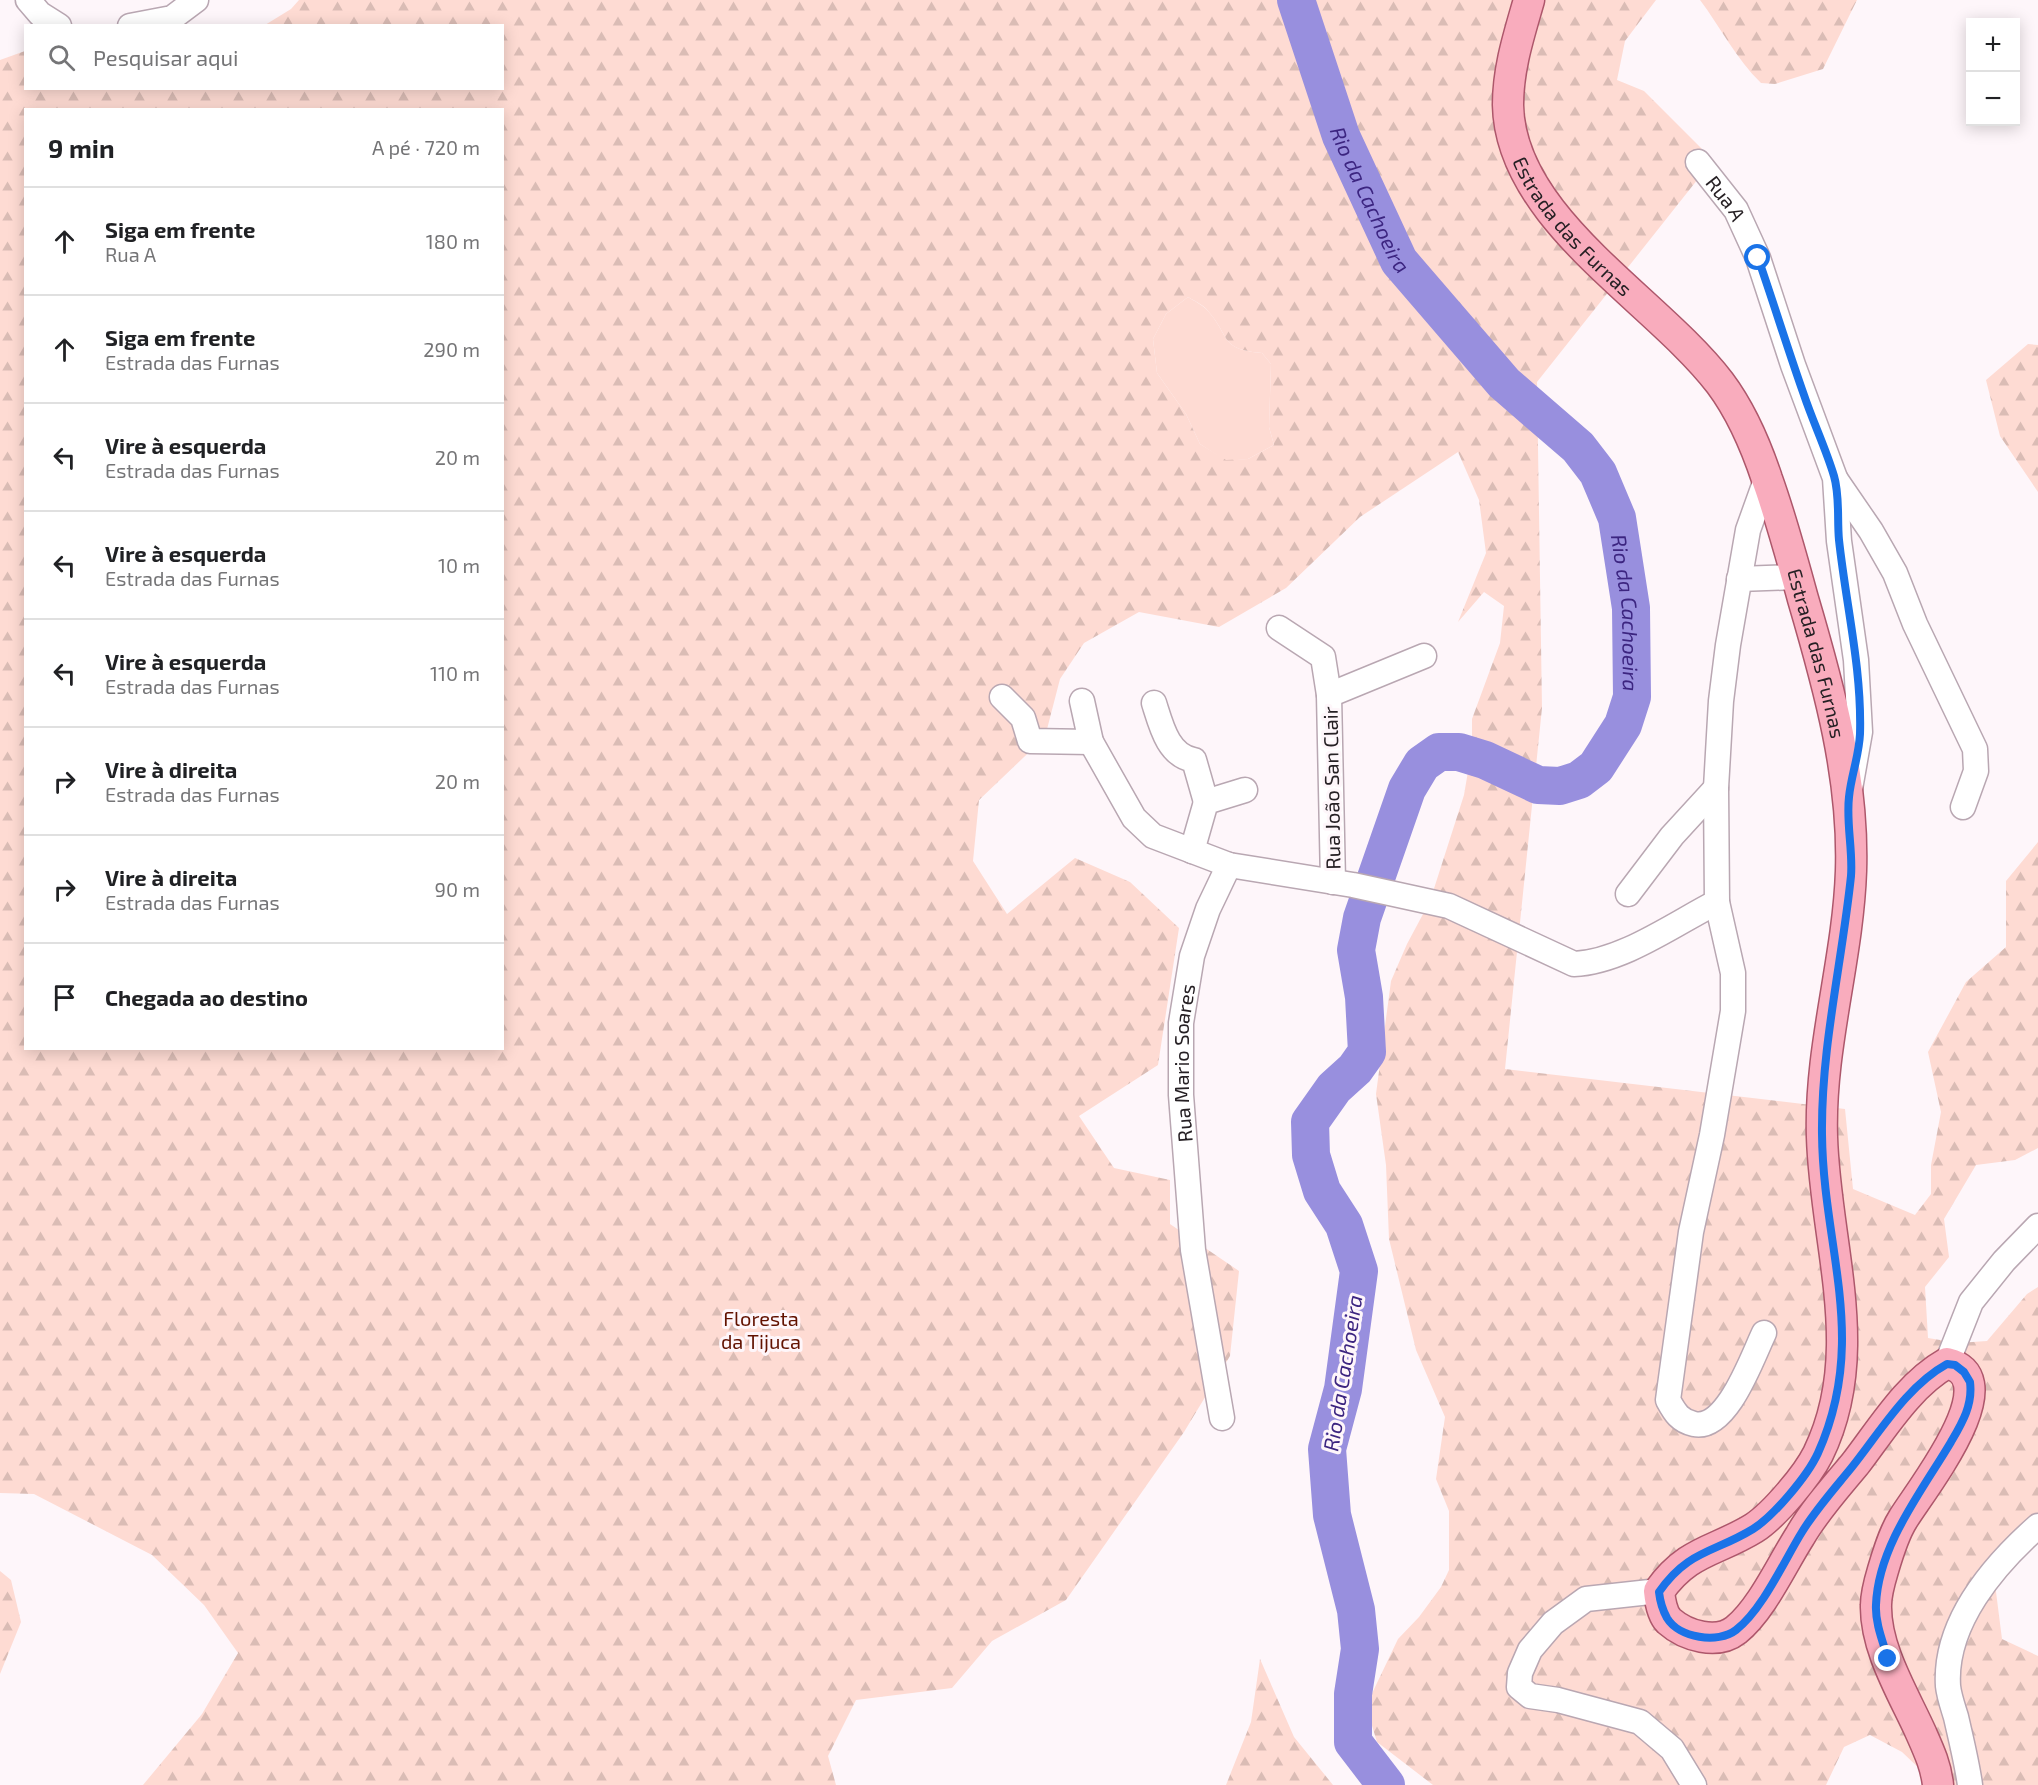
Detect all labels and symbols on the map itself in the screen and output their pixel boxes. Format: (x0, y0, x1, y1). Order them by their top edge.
water label: Rio da Cachoeira (1326, 123, 1416, 278)
street label: Estrada das Furnas (1508, 153, 1637, 301)
street label: Rua A (1701, 171, 1751, 225)
route start (1744, 244, 1770, 270)
water label: Rio da Cachoeira (1607, 532, 1644, 692)
street label: Estrada das Furnas (1783, 566, 1851, 740)
street label: Rua João San Clair (1318, 706, 1344, 870)
street label: Rua Mario Soares (1169, 982, 1199, 1143)
water label: Rio da Cachoeira (1317, 1293, 1367, 1453)
park label: Floresta da Tijuca (721, 1306, 801, 1353)
route end (1874, 1645, 1900, 1671)

